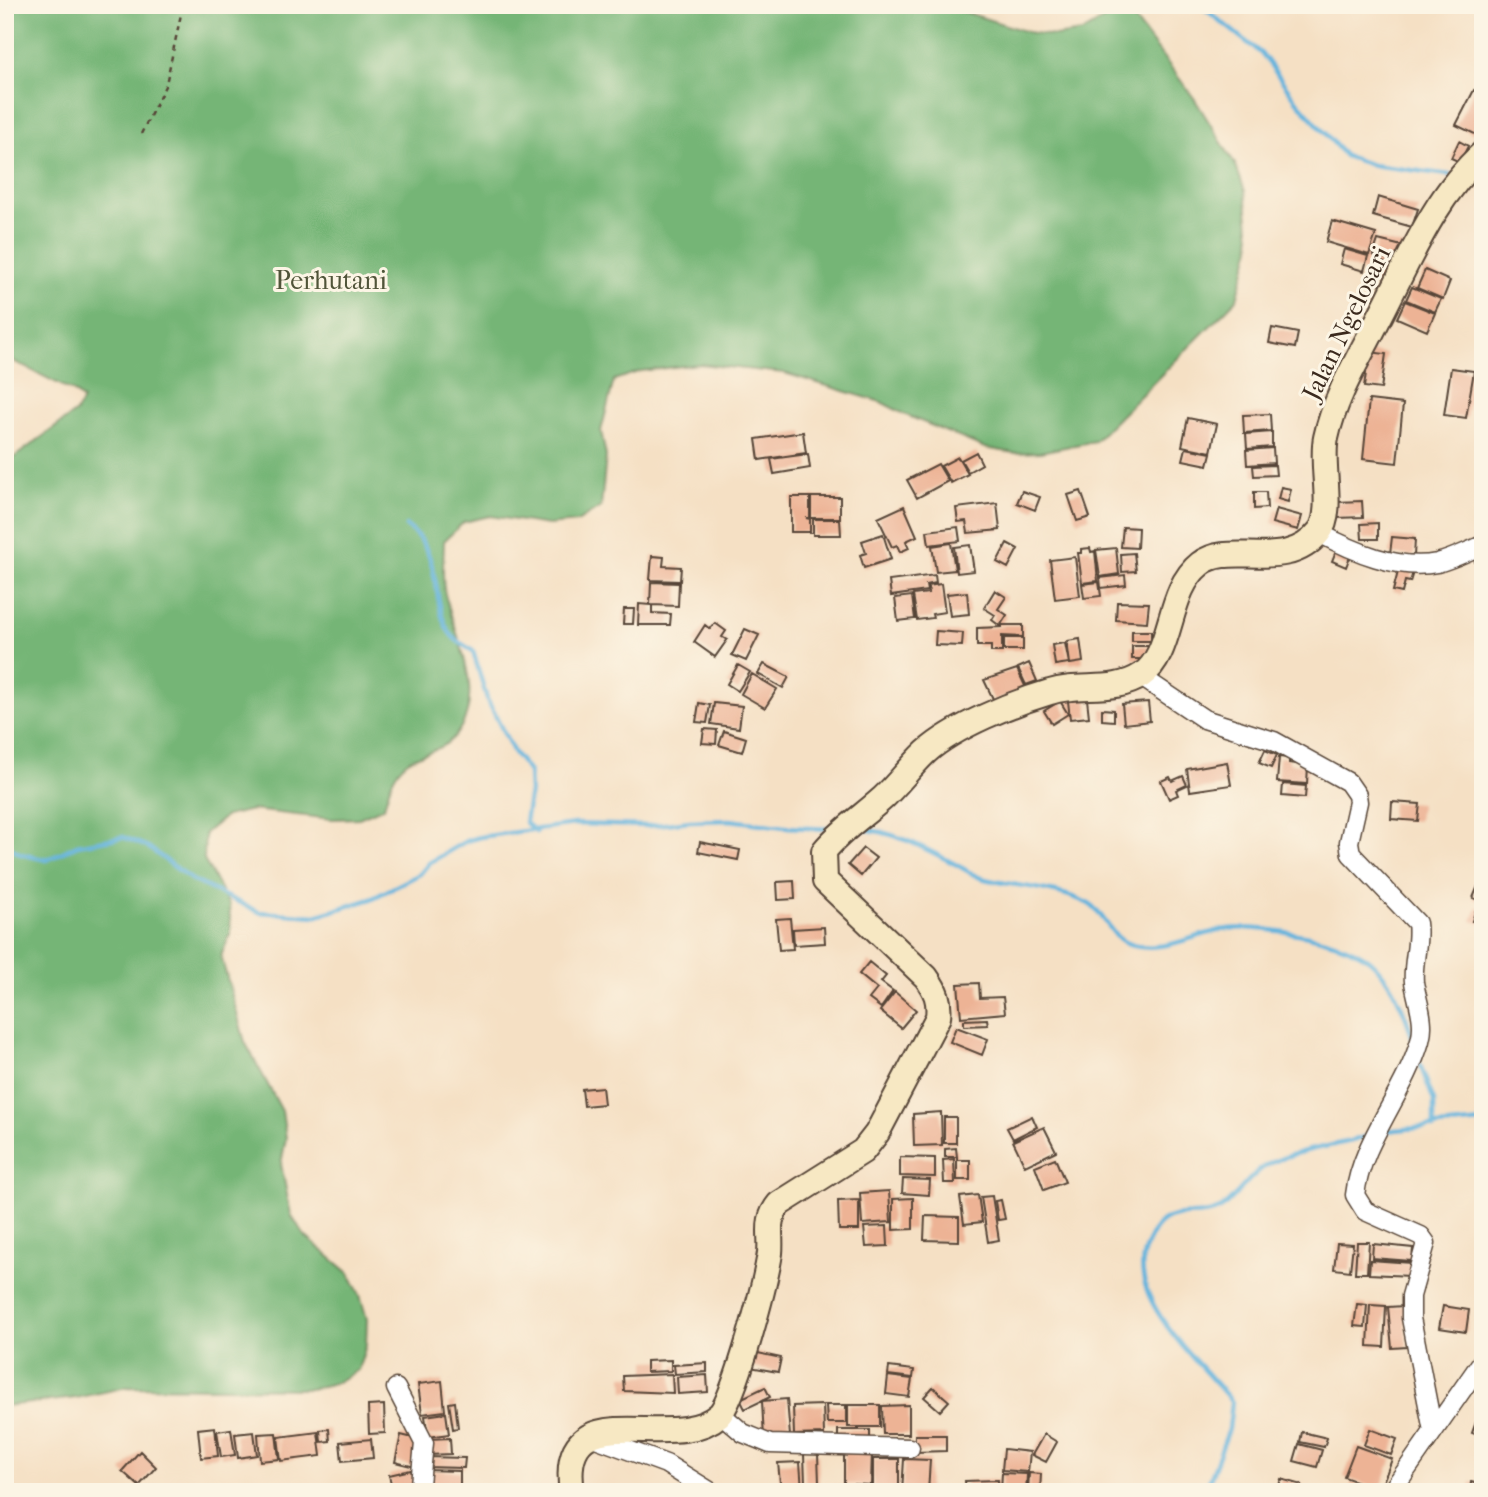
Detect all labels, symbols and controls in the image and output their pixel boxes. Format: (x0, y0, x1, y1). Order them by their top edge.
street label: Jalan Ngelosari (1295, 241, 1397, 407)
park label: Perhutani (275, 265, 387, 296)

